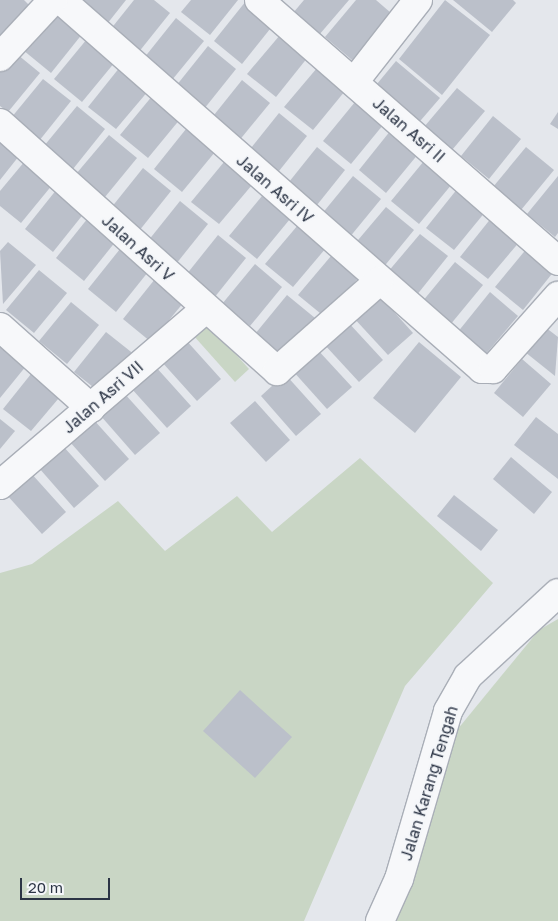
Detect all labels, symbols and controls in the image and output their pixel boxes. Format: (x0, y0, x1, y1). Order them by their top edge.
street label: Jalan Asri II (369, 93, 449, 167)
street label: Jalan Asri IV (233, 150, 317, 228)
street label: Jalan Asri V (98, 211, 178, 285)
street label: Jalan Asri VII (59, 357, 147, 437)
street label: Jalan Karang Tengah (396, 703, 462, 863)
scale bar (22, 868, 112, 900)
text: 20 m (28, 878, 63, 896)

